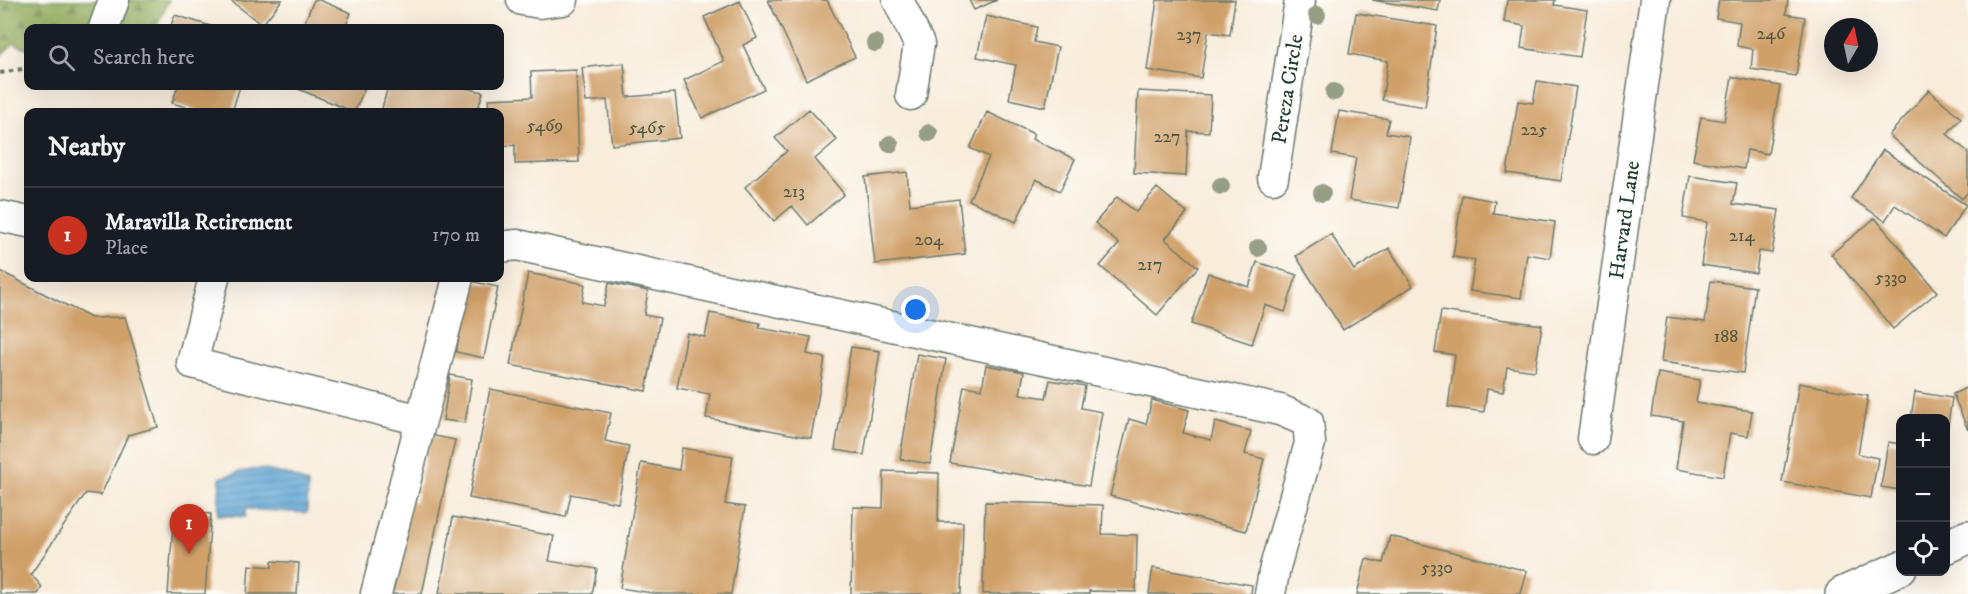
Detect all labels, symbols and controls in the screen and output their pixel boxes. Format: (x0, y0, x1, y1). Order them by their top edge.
north arrow (1824, 18, 1878, 72)
house number: 246 (1757, 23, 1786, 45)
search box (24, 24, 504, 90)
house number: 237 (1176, 24, 1202, 46)
street label: Pereza Circle (1266, 32, 1310, 146)
icon: search (45, 41, 78, 74)
text: Search here (93, 44, 195, 71)
house number: 5469 (527, 115, 563, 137)
house number: 5465 (629, 117, 665, 139)
house number: 225 (1521, 119, 1547, 141)
house number: 227 (1154, 126, 1180, 148)
text: Nearby (48, 131, 125, 164)
street label: Harvard Lane (1604, 159, 1646, 281)
house number: 213 (783, 181, 805, 203)
text: Maravilla Retirement (105, 209, 292, 236)
text: 1 (64, 223, 71, 248)
text: 170 m (432, 223, 480, 248)
house number: 214 (1729, 225, 1756, 247)
house number: 204 (915, 229, 944, 251)
text: Place (105, 236, 148, 261)
house number: 217 (1138, 254, 1162, 276)
house number: 5330 (1875, 267, 1907, 289)
your location (901, 295, 930, 324)
house number: 188 (1714, 326, 1738, 348)
map controls (1896, 414, 1950, 576)
button: + (1896, 414, 1950, 468)
button: − (1896, 468, 1950, 522)
pin: 1 (170, 504, 208, 554)
button: locate (1896, 522, 1950, 576)
house number: 5330 (1421, 557, 1453, 579)

